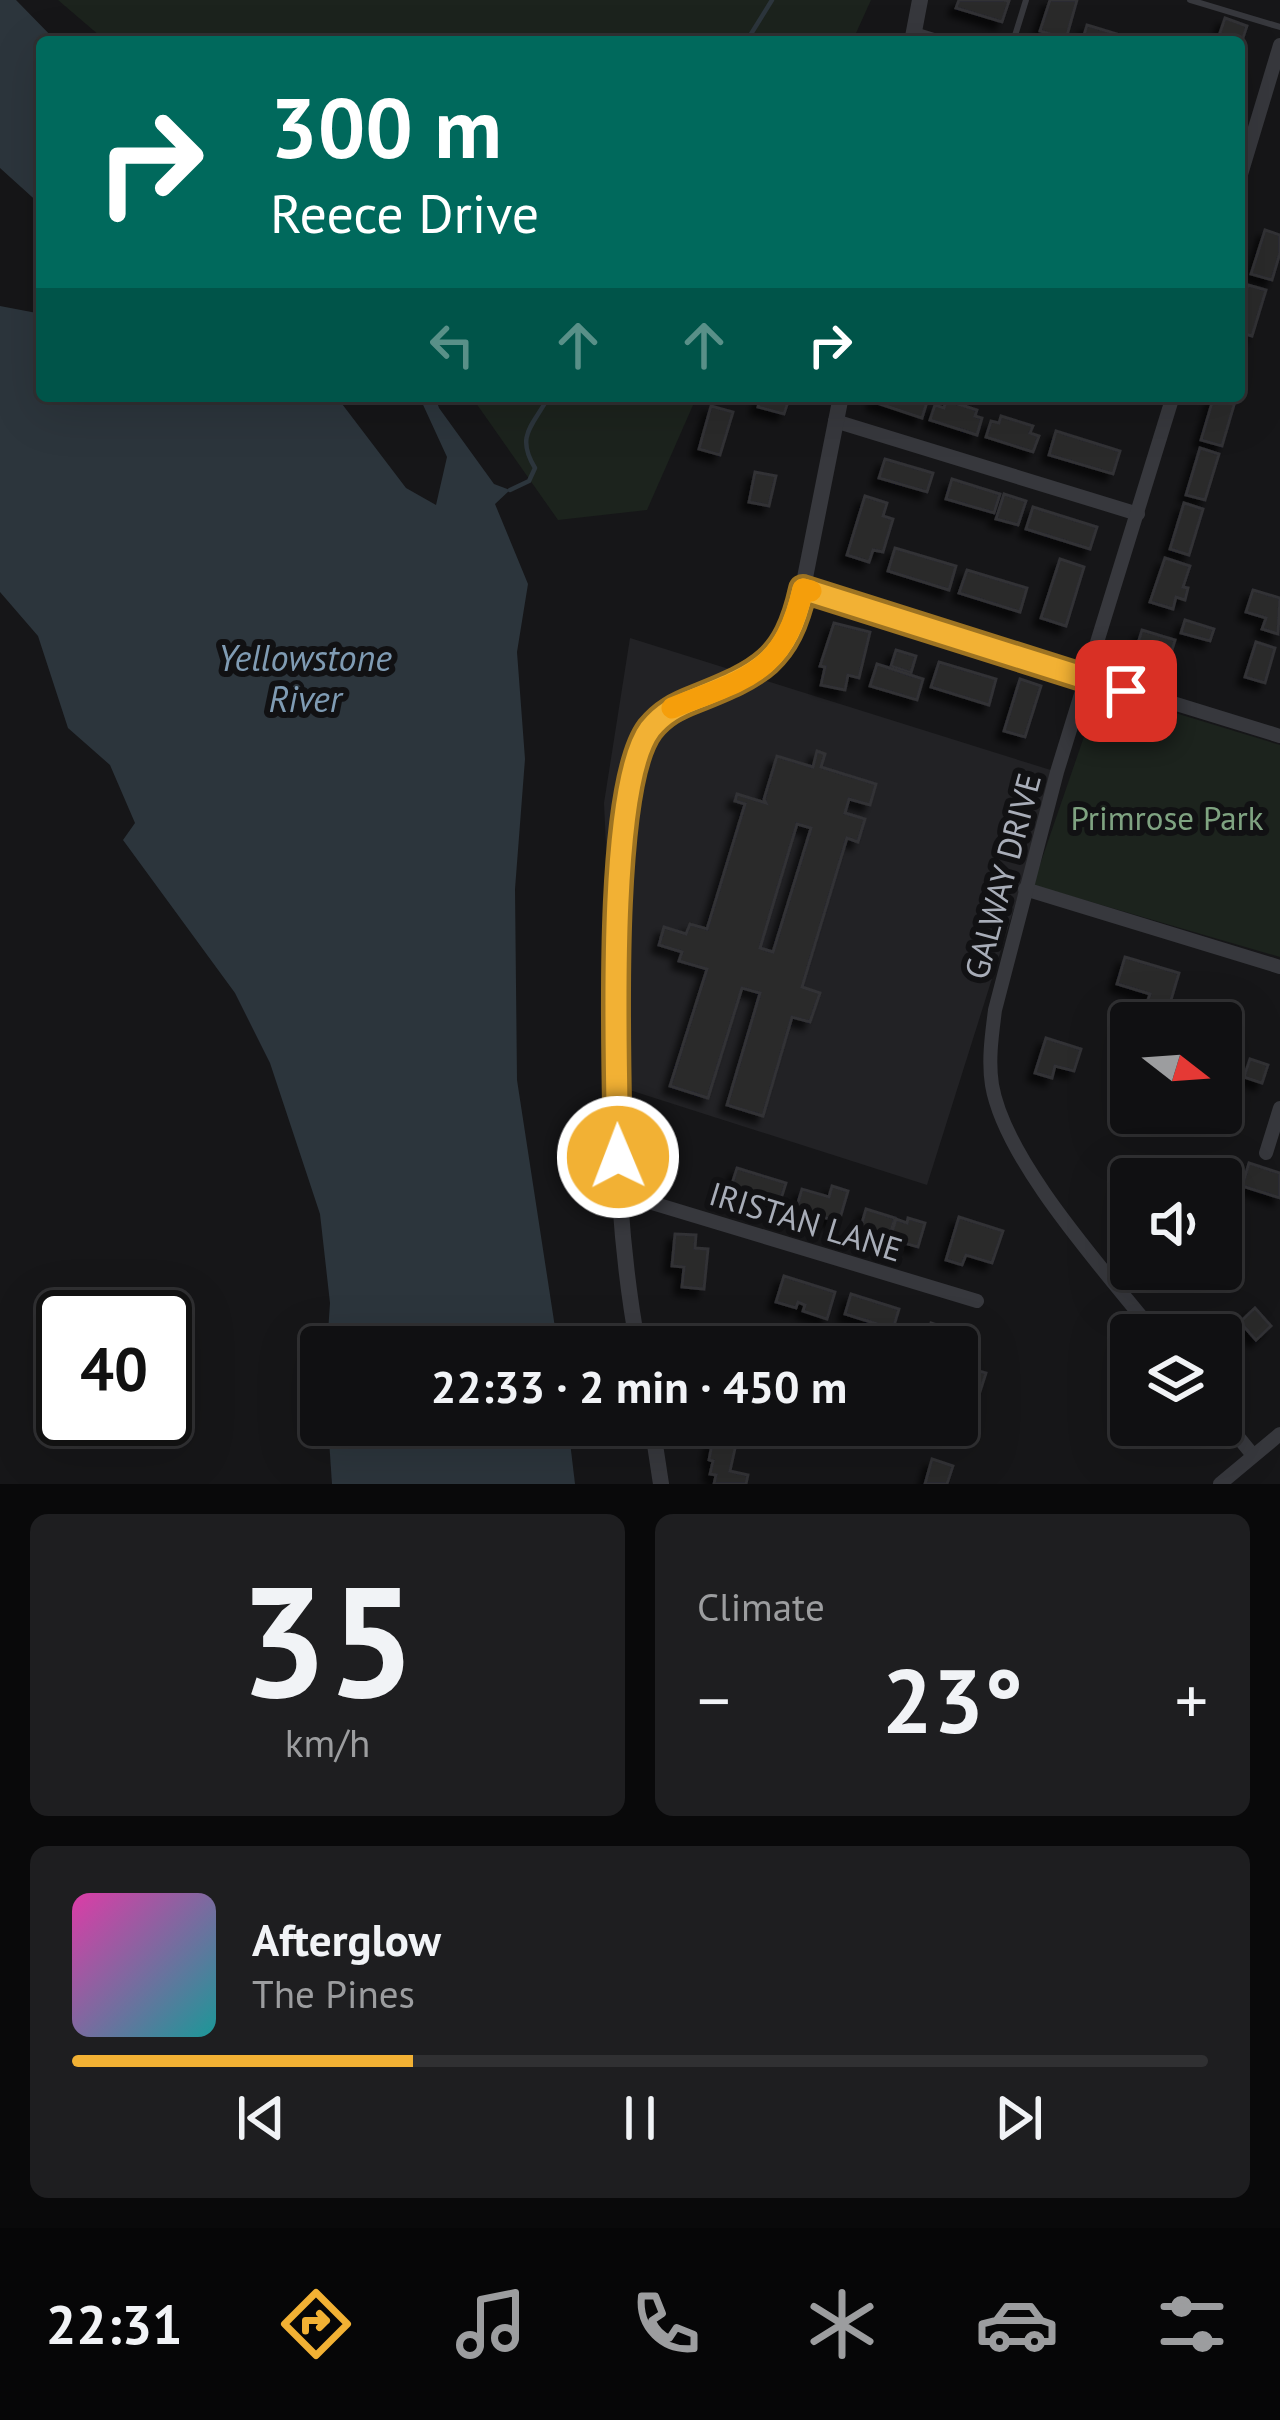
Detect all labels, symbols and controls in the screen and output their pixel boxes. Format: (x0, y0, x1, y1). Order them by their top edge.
text: 300 m (270, 72, 502, 181)
icon: right (72, 84, 228, 240)
text: Reece Drive (270, 178, 539, 248)
icon: left (419, 312, 485, 378)
icon: ahead (545, 312, 611, 378)
icon: ahead (671, 312, 737, 378)
icon: right (797, 312, 863, 378)
water label: Yellowstone River (218, 634, 392, 722)
pin (1075, 640, 1177, 742)
icon: arrive (1093, 658, 1159, 724)
street label: GALWAY DRIVE (954, 768, 1050, 984)
park label: Primrose Park (1070, 796, 1264, 839)
north arrow (1110, 1002, 1242, 1134)
map controls (1110, 1002, 1242, 1446)
position arrow (555, 1094, 681, 1220)
button: sound (1110, 1158, 1242, 1290)
street label: IRISTAN LANE (704, 1171, 908, 1271)
speed limit sign: 40 (36, 1290, 192, 1446)
button: layers (1110, 1314, 1242, 1446)
text: 22:33 · 2 min · 450 m (431, 1357, 847, 1415)
text: 35 (239, 1538, 416, 1740)
text: Climate (697, 1581, 825, 1632)
text: 23° (882, 1641, 1023, 1758)
text: − (697, 1657, 730, 1742)
text: + (1175, 1657, 1208, 1742)
text: km/h (285, 1717, 370, 1768)
text: Afterglow (252, 1910, 441, 1968)
text: The Pines (252, 1968, 415, 2019)
icon: previous (228, 2085, 294, 2151)
icon: pause (607, 2085, 673, 2151)
icon: next (986, 2085, 1052, 2151)
icon: directions (274, 2282, 358, 2366)
icon: music (449, 2282, 533, 2366)
icon: phone (624, 2282, 708, 2366)
icon: climate (800, 2282, 884, 2366)
icon: car (975, 2282, 1059, 2366)
icon: filters (1150, 2282, 1234, 2366)
text: 22:31 (46, 2289, 183, 2359)

